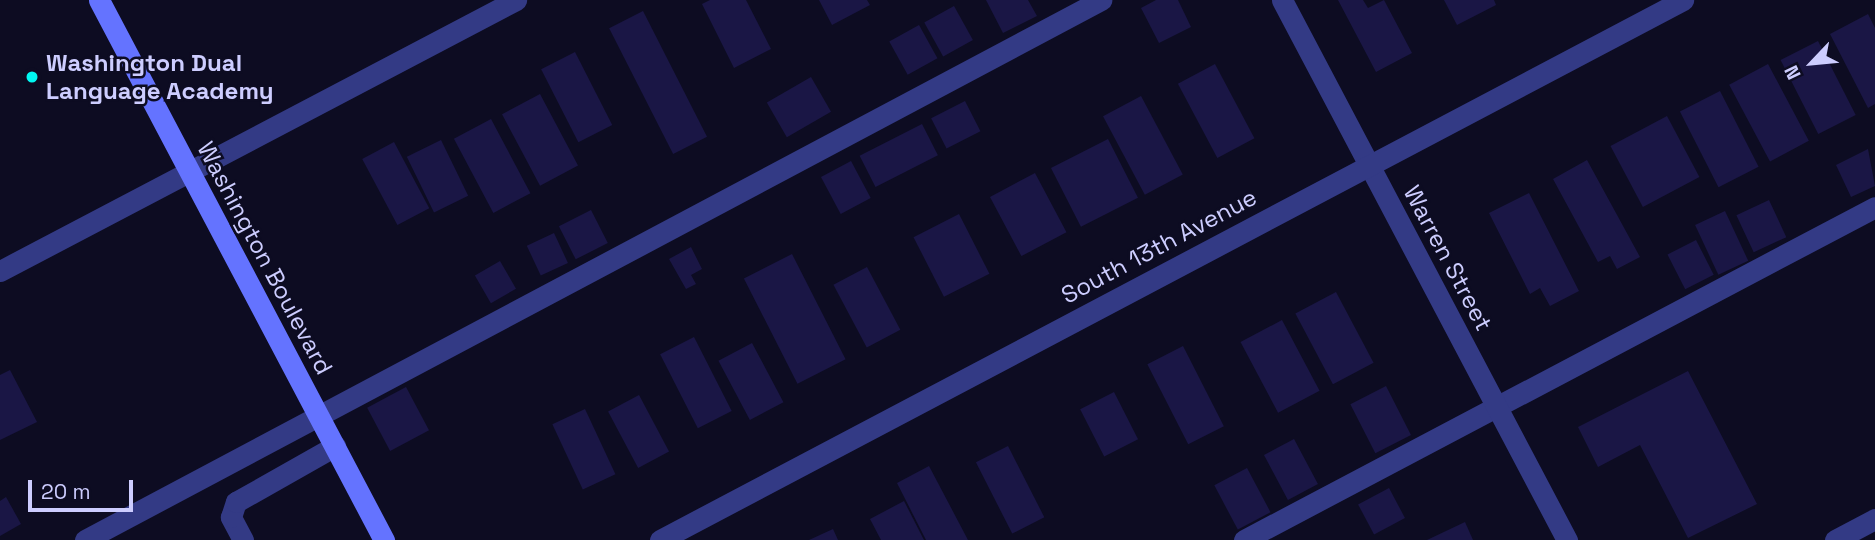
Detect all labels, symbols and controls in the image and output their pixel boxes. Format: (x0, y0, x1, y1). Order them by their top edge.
north arrow (1777, 28, 1847, 98)
place label: Washington Dual Language Academy (46, 49, 274, 105)
text: N (1779, 61, 1807, 84)
marker: Washington Dual Language Academy (24, 69, 40, 85)
street label: Washington Boulevard (191, 137, 339, 379)
street label: Warren Street (1398, 180, 1498, 336)
street label: South 13th Avenue (1056, 182, 1262, 310)
scale bar (32, 466, 136, 510)
text: 20 m (41, 478, 91, 505)

